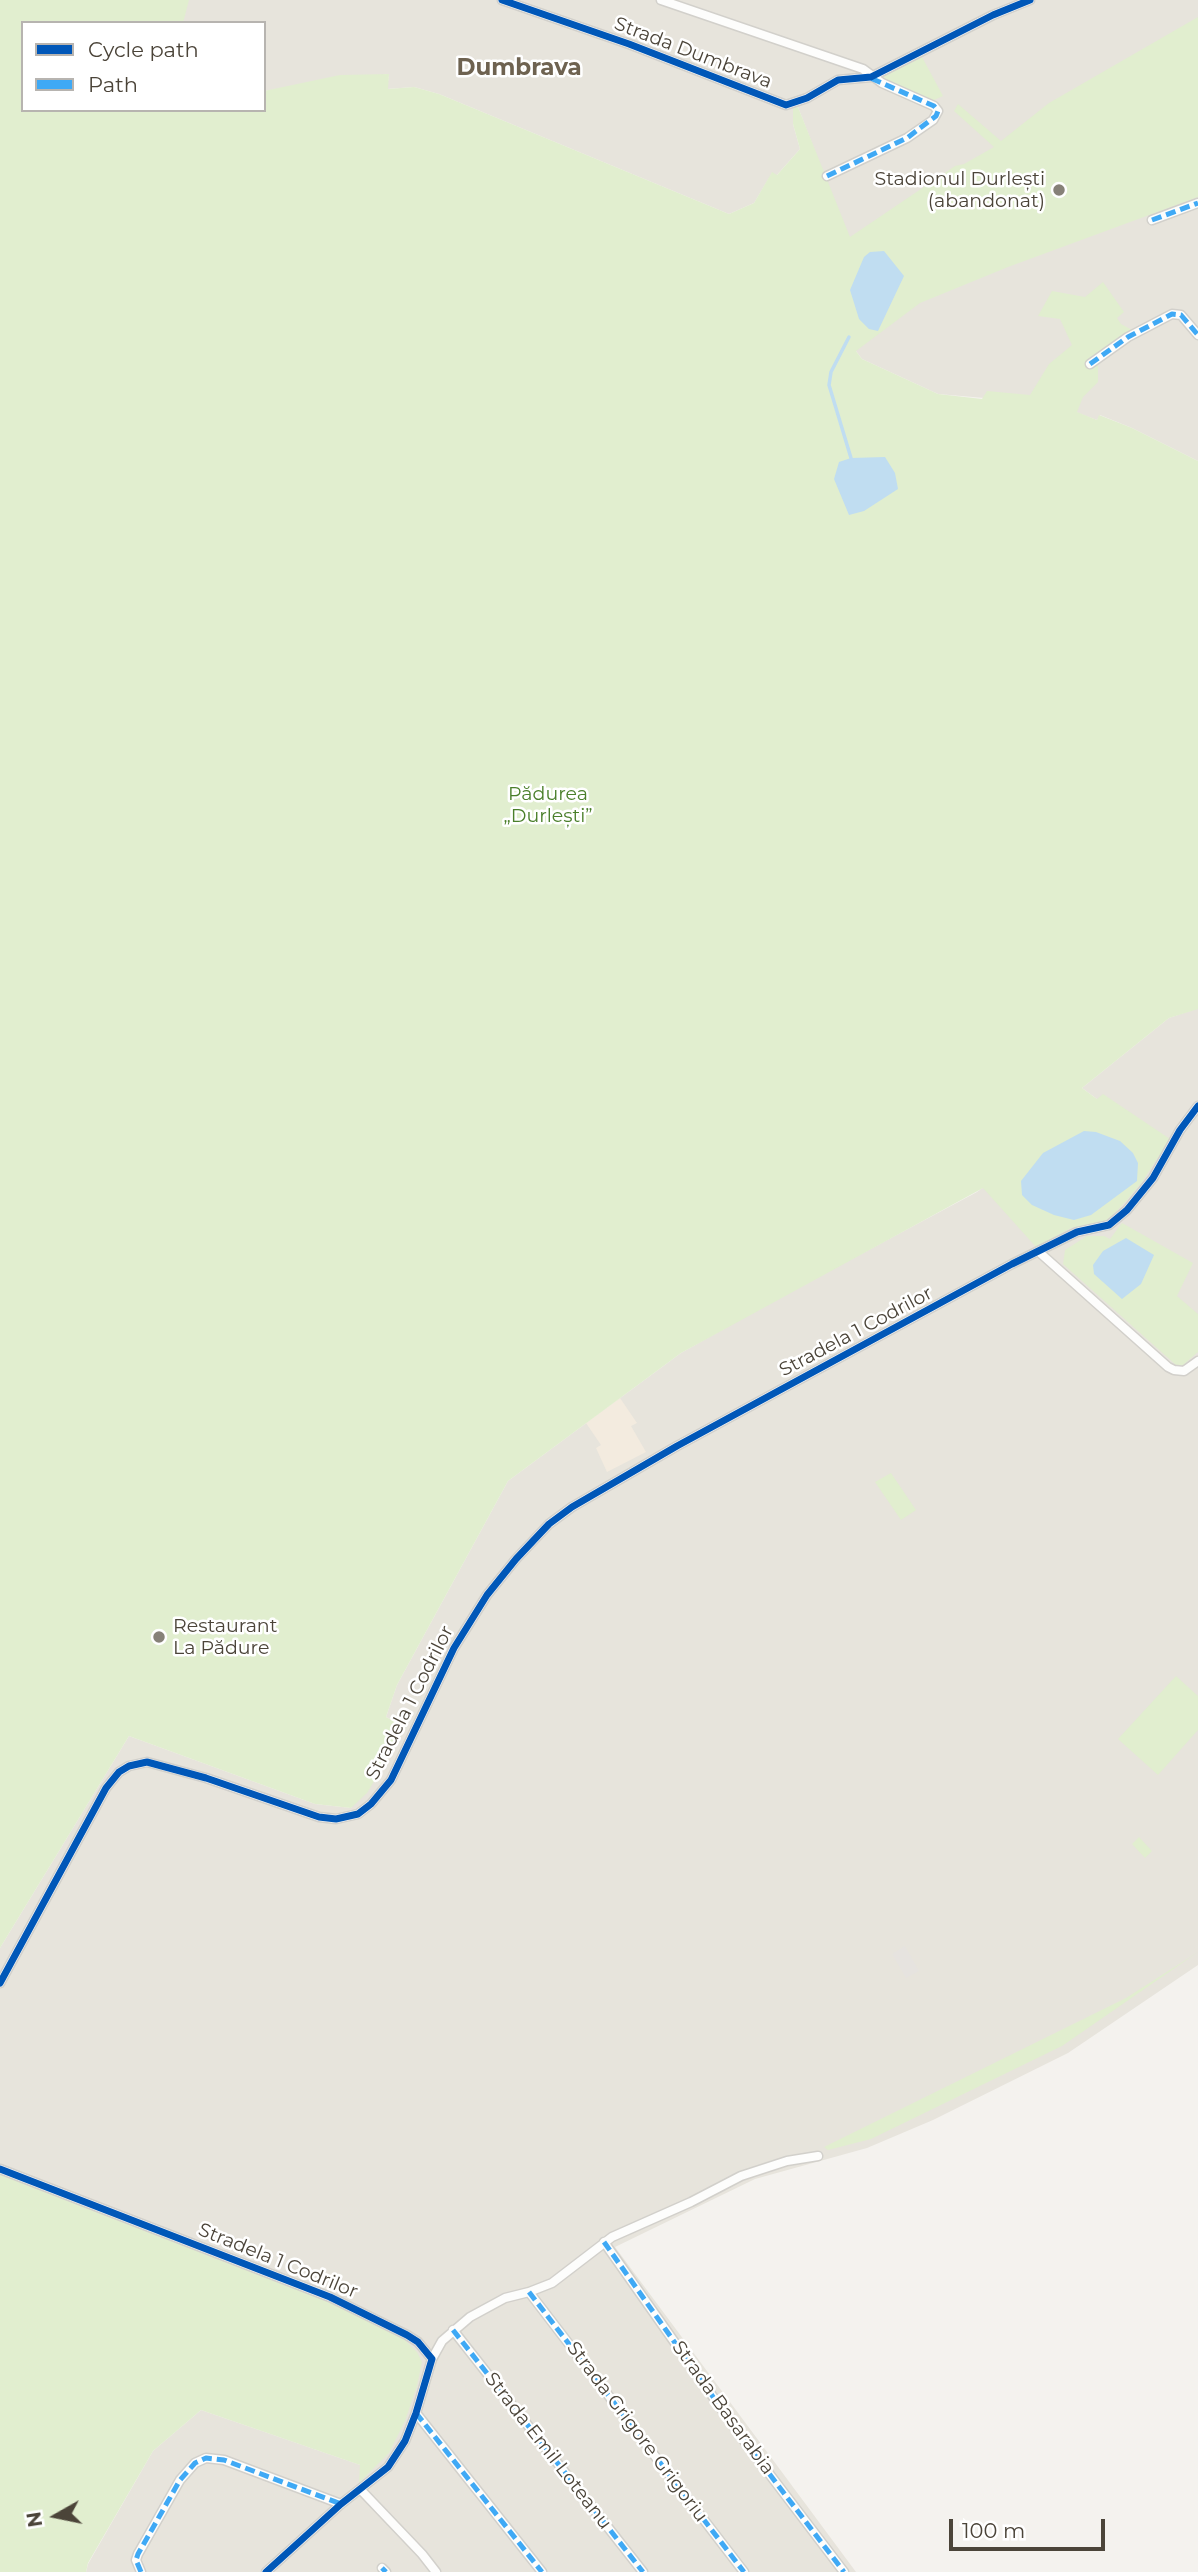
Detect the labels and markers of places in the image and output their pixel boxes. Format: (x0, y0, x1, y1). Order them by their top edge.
place label: Stadionul Durlești (abandonat) (875, 168, 1045, 212)
marker: Stadionul Durlești (abandonat) (1051, 182, 1067, 198)
place label: Restaurant La Pădure (173, 1615, 277, 1659)
marker: Restaurant La Pădure (151, 1629, 167, 1645)

